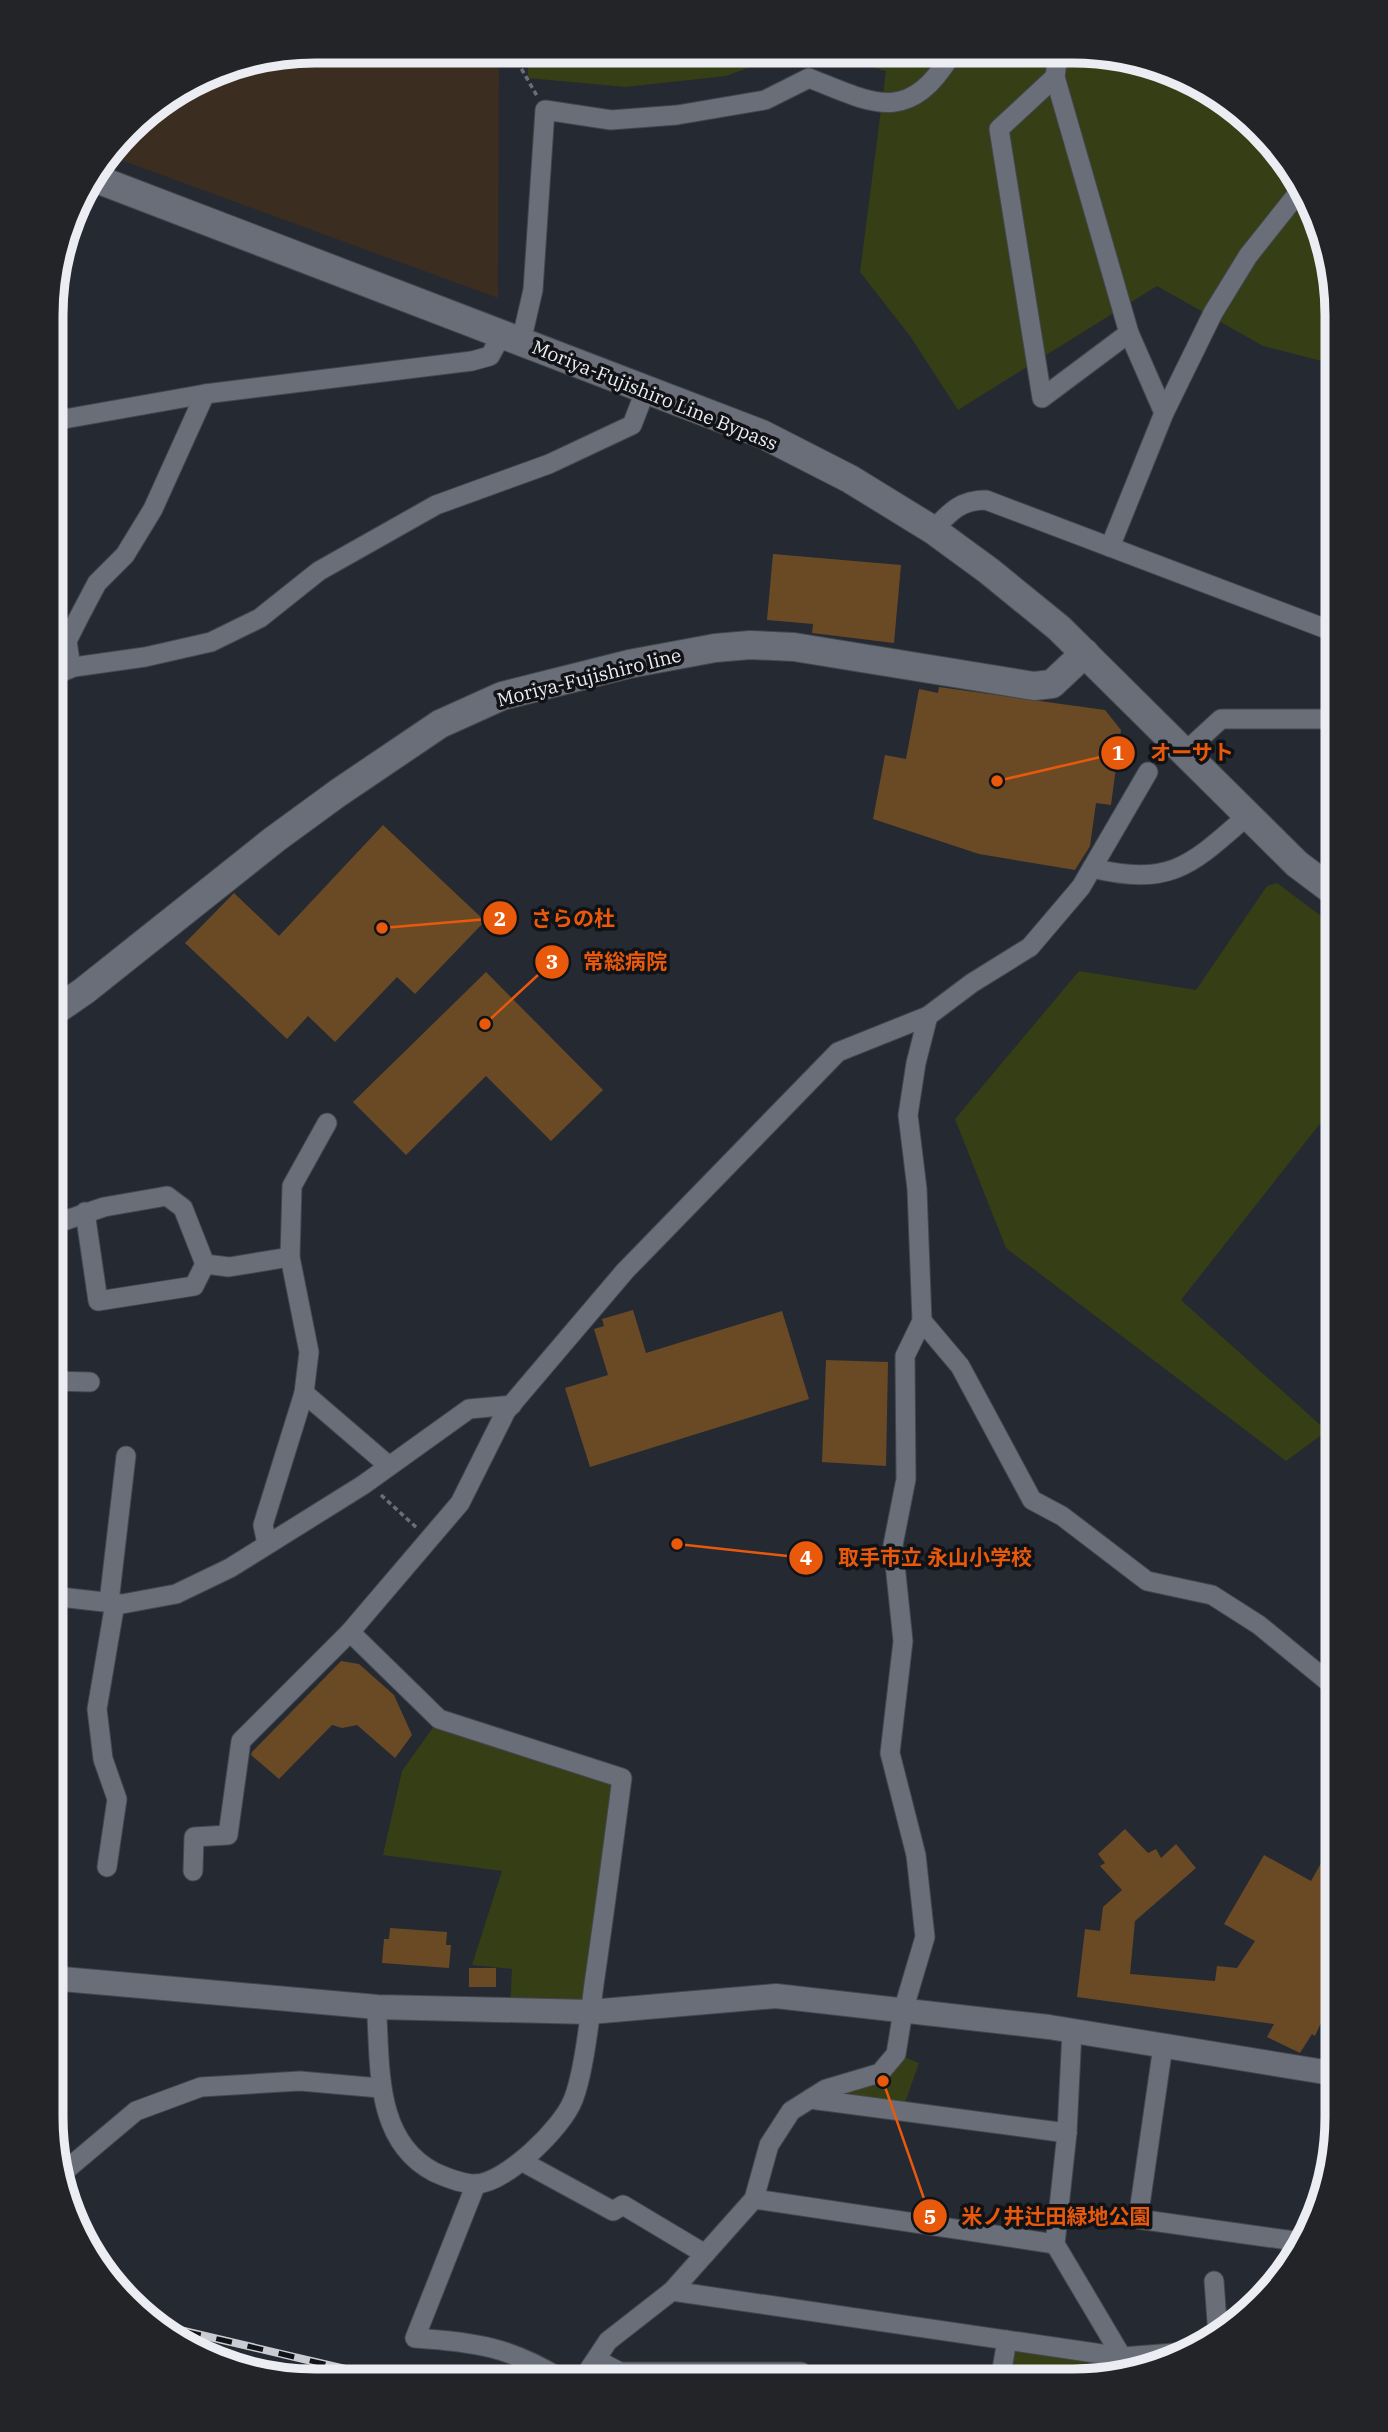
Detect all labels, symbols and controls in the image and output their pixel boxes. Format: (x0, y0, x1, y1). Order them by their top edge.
street label: Moriya-Fujishiro Line Bypass (529, 335, 781, 455)
street label: Moriya-Fujishiro line (494, 642, 684, 712)
callout: オーサト (1101, 732, 1248, 774)
text: 1 (1112, 738, 1124, 766)
text: オーサト (1150, 738, 1234, 766)
callout: さらの杜 (482, 897, 629, 939)
text: 2 (494, 904, 506, 932)
text: さらの杜 (531, 904, 615, 932)
callout: 常総病院 (534, 941, 681, 983)
text: 3 (546, 947, 558, 975)
text: 常総病院 (583, 947, 667, 975)
callout: 取手市立 永山小学校 (789, 1537, 1045, 1579)
text: 4 (800, 1543, 812, 1571)
text: 取手市立 永山小学校 (838, 1543, 1032, 1571)
callout: 米ノ井辻田緑地公園 (913, 2195, 1165, 2237)
text: 5 (924, 2202, 936, 2230)
text: 米ノ井辻田緑地公園 (962, 2202, 1151, 2230)

